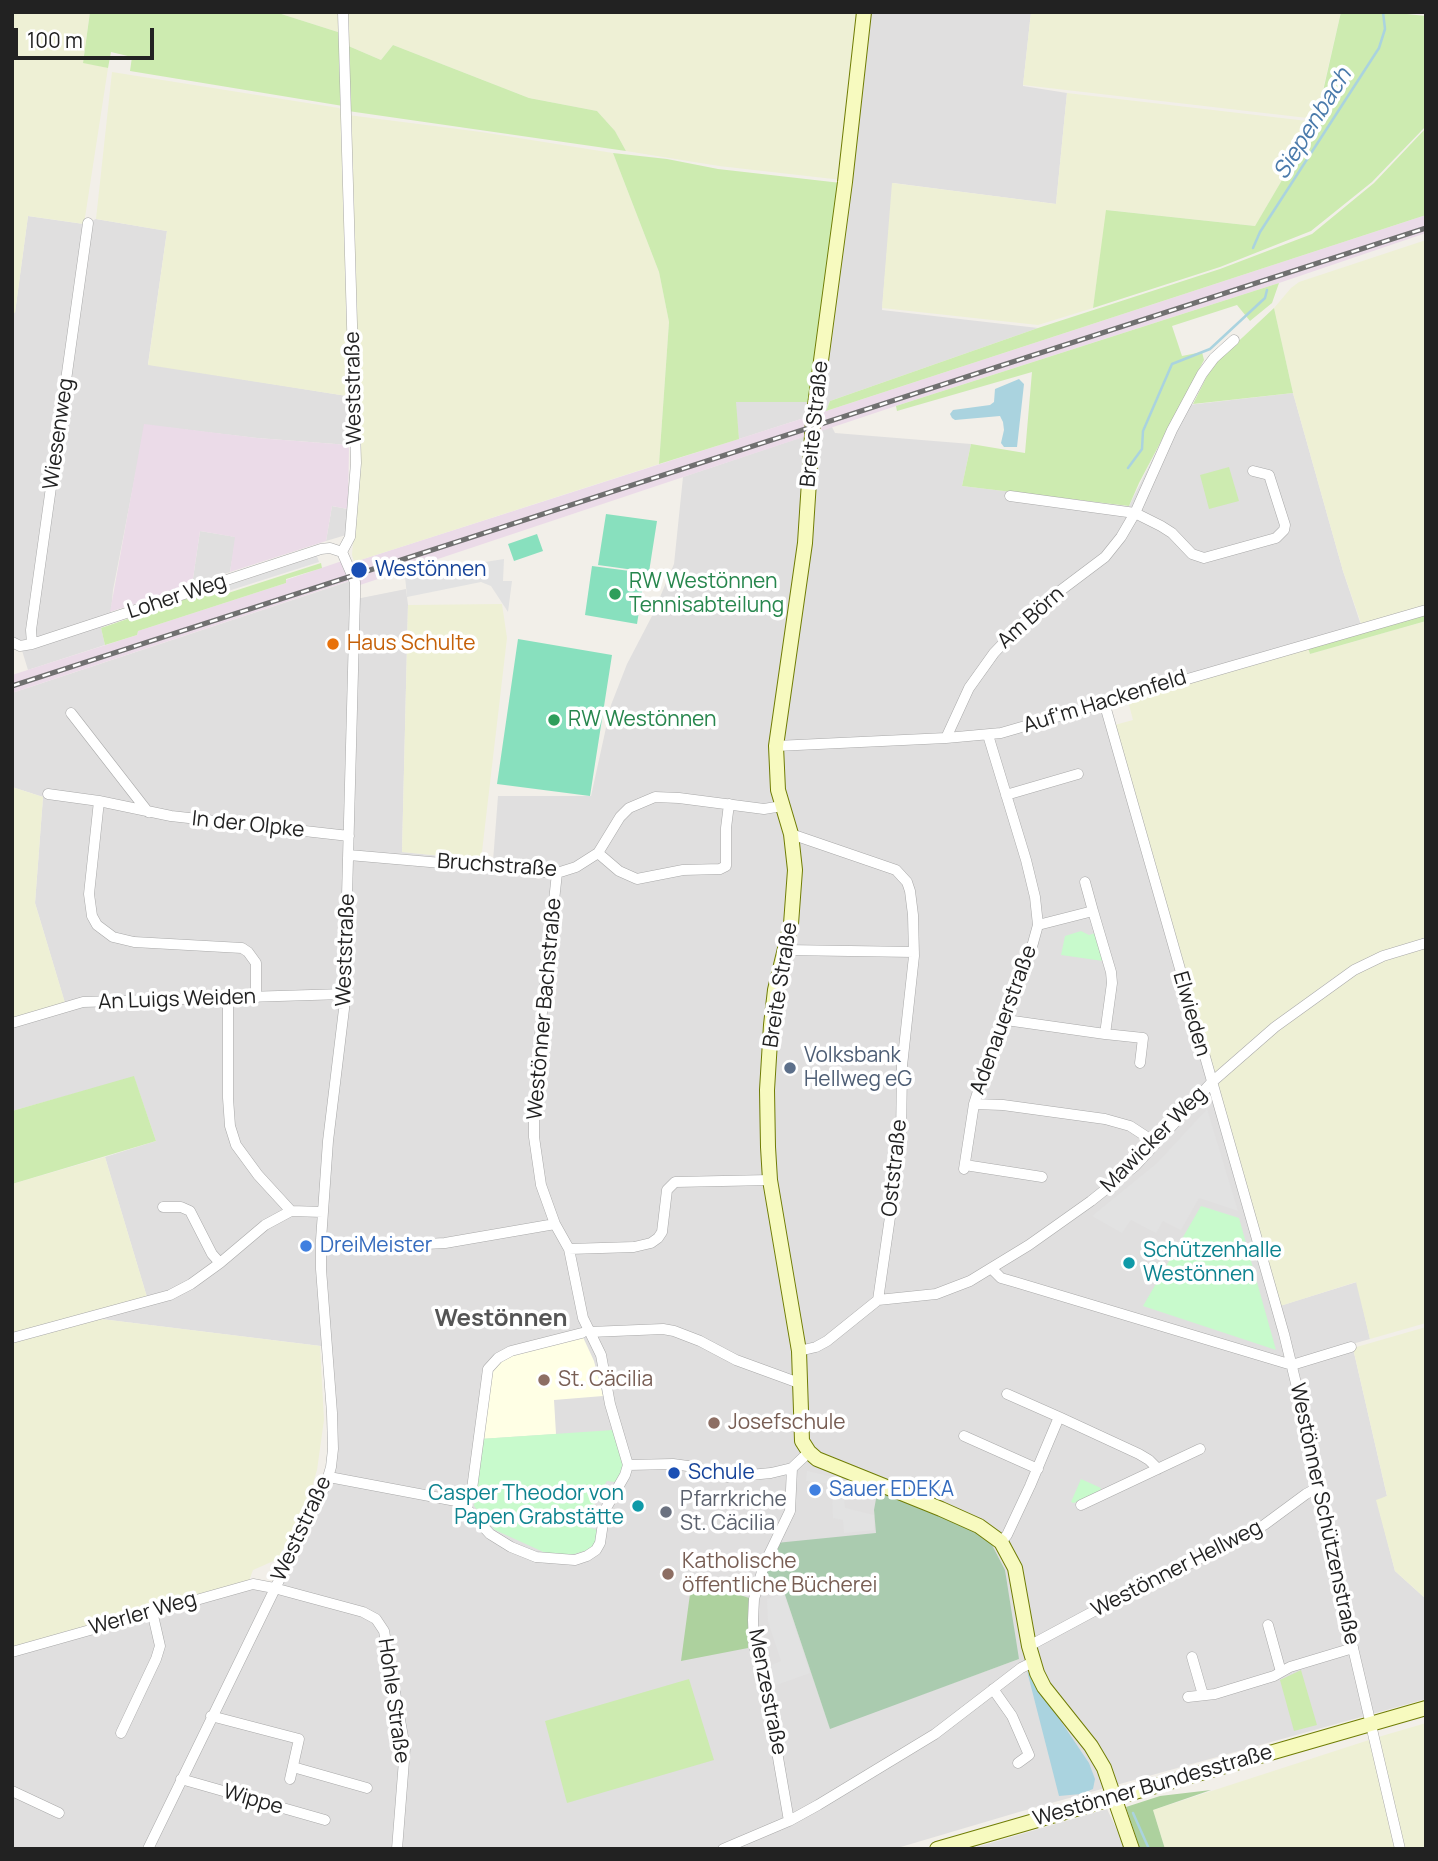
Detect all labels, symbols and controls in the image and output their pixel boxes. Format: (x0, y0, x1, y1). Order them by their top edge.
scale bar (18, 14, 158, 58)
text: 100 m (27, 26, 83, 54)
water label: Siepenbach (1268, 63, 1358, 185)
street label: Weststraße (340, 331, 368, 445)
street label: Breite Straße (796, 360, 834, 488)
street label: Wiesenweg (39, 377, 79, 491)
place label: Westönnen (375, 557, 486, 583)
marker: Westönnen (349, 560, 369, 580)
street label: Loher Weg (124, 569, 230, 625)
place label: RW Westönnen Tennisabteilung (629, 569, 784, 619)
street label: Am Börn (993, 582, 1069, 654)
marker: RW Westönnen Tennisabteilung (607, 586, 623, 602)
place label: Haus Schulte (347, 631, 475, 657)
marker: Haus Schulte (325, 636, 341, 652)
street label: Auf'm Hackenfeld (1020, 665, 1190, 739)
place label: RW Westönnen (568, 707, 716, 733)
marker: RW Westönnen (546, 712, 562, 728)
street label: In der Olpke (190, 807, 306, 843)
street label: Bruchstraße (436, 849, 558, 883)
street label: Weststraße (331, 893, 361, 1007)
street label: Westönner Bachstraße (523, 897, 567, 1121)
street label: Breite Straße (759, 920, 803, 1050)
street label: Adenauerstraße (965, 942, 1043, 1098)
street label: Elwieden (1167, 969, 1215, 1059)
street label: An Luigs Weiden (98, 985, 256, 1015)
place label: Volksbank Hellweg eG (804, 1043, 912, 1093)
marker: Volksbank Hellweg eG (782, 1060, 798, 1076)
street label: Mawicker Weg (1096, 1082, 1212, 1198)
street label: Oststraße (877, 1118, 913, 1218)
place label: DreiMeister (320, 1233, 432, 1259)
marker: DreiMeister (298, 1238, 314, 1254)
place label: Schützenhalle Westönnen (1143, 1238, 1282, 1288)
marker: Schützenhalle Westönnen (1121, 1255, 1137, 1271)
district label: Westönnen (435, 1305, 567, 1333)
place label: St. Cäcilia (558, 1367, 653, 1393)
marker: St. Cäcilia (536, 1372, 552, 1388)
street label: Westönner Schützenstraße (1284, 1381, 1364, 1647)
place label: Josefschule (728, 1410, 846, 1436)
marker: Josefschule (706, 1415, 722, 1431)
place label: Schule (688, 1460, 755, 1486)
marker: Schule (666, 1465, 682, 1481)
street label: Weststraße (267, 1472, 337, 1586)
place label: Sauer EDEKA (829, 1477, 954, 1503)
place label: Casper Theodor von Papen Grabstätte (428, 1481, 624, 1531)
marker: Sauer EDEKA (807, 1482, 823, 1498)
place label: Pfarrkriche St. Cäcilia (680, 1487, 787, 1537)
marker: Casper Theodor von Papen Grabstätte (630, 1498, 646, 1514)
marker: Pfarrkriche St. Cäcilia (658, 1504, 674, 1520)
street label: Westönner Hellweg (1088, 1515, 1266, 1623)
place label: Katholische öffentliche Bücherei (682, 1549, 877, 1599)
marker: Katholische öffentliche Bücherei (660, 1566, 676, 1582)
street label: Werler Weg (87, 1587, 199, 1641)
street label: Menzestraße (742, 1627, 792, 1757)
street label: Hohle Straße (372, 1637, 414, 1765)
street label: Westönner Bundesstraße (1031, 1740, 1275, 1832)
street label: Wippe (220, 1779, 286, 1821)

